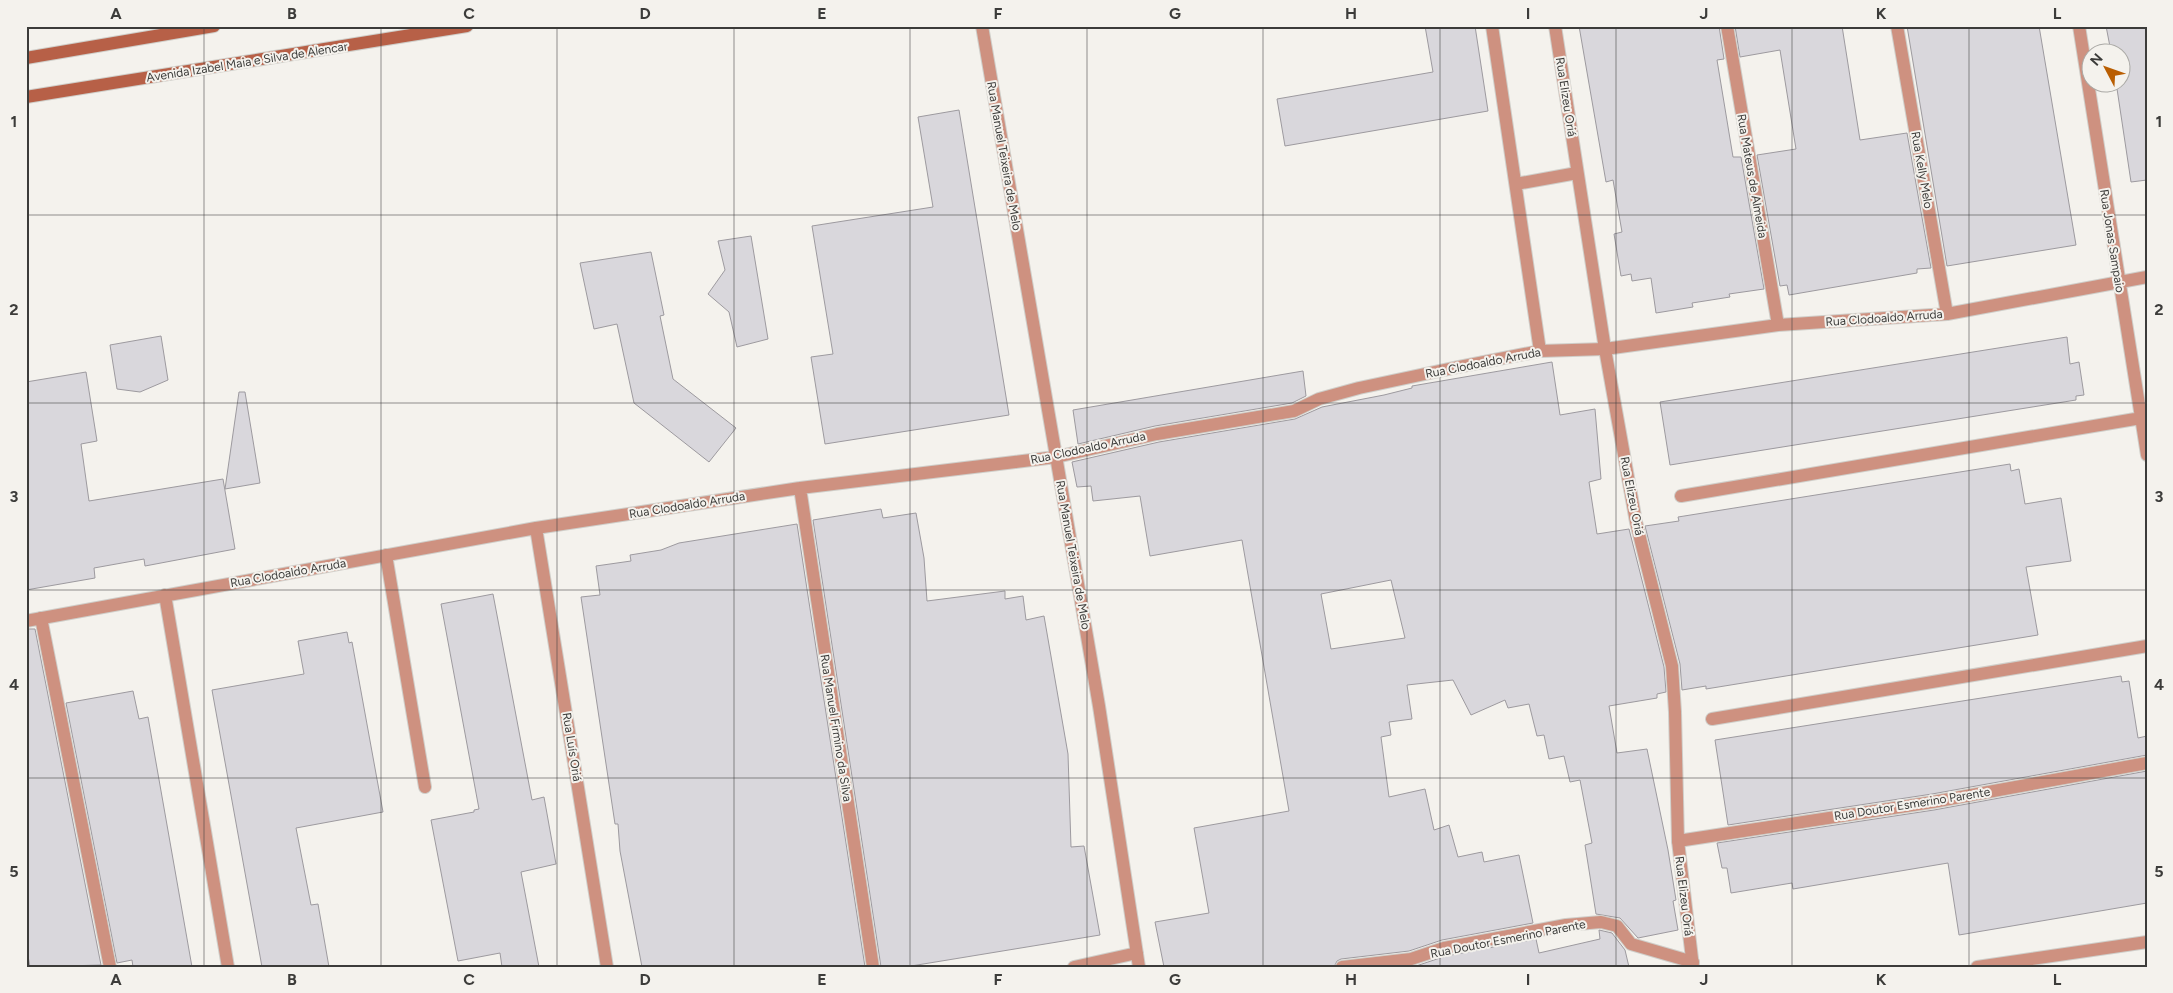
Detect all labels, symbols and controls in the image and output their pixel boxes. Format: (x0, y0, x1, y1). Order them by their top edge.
text: A (110, 4, 122, 23)
text: B (287, 4, 297, 23)
text: C (463, 4, 475, 23)
text: D (639, 4, 651, 23)
text: E (817, 4, 827, 23)
text: F (994, 4, 1003, 23)
text: G (1169, 4, 1181, 23)
text: H (1345, 4, 1357, 23)
text: I (1526, 4, 1530, 23)
text: J (1700, 4, 1708, 23)
text: K (1876, 4, 1887, 23)
text: L (2053, 4, 2062, 23)
street label: Avenida Izabel Maia e Silva de Alencar (145, 39, 349, 85)
north arrow (2080, 42, 2130, 92)
text: N (2087, 50, 2107, 69)
street label: Rua Elizeu Oriá (1553, 56, 1579, 138)
street label: Rua Manuel Teixeira de Melo (984, 80, 1024, 232)
text: 1 (11, 112, 17, 131)
text: 1 (2156, 112, 2162, 131)
street label: Rua Mateus de Almeida (1734, 113, 1770, 239)
street label: Rua Kelly Melo (1908, 130, 1936, 210)
street label: Rua Jonas Sampaio (2097, 188, 2127, 294)
text: 2 (9, 300, 19, 319)
text: 2 (2154, 300, 2164, 319)
street label: Rua Clodoaldo Arruda (1825, 307, 1943, 329)
street label: Rua Clodoaldo Arruda (1424, 345, 1542, 381)
street label: Rua Clodoaldo Arruda (1029, 429, 1147, 467)
street label: Rua Elizeu Oriá (1617, 455, 1647, 537)
street label: Rua Manuel Teixeira de Melo (1053, 479, 1093, 631)
text: 3 (10, 487, 19, 506)
text: 3 (2155, 487, 2164, 506)
street label: Rua Clodoaldo Arruda (628, 489, 746, 521)
street label: Rua Clodoaldo Arruda (229, 556, 347, 590)
street label: Rua Manuel Firmino da Silva (817, 653, 855, 803)
text: 4 (9, 675, 19, 694)
text: 4 (2154, 675, 2164, 694)
street label: Rua Luís Oriá (560, 711, 584, 783)
street label: Rua Doutor Esmerino Parente (1833, 785, 1992, 823)
street label: Rua Elizeu Oriá (1672, 855, 1696, 937)
text: 5 (9, 862, 19, 881)
text: 5 (2154, 862, 2164, 881)
street label: Rua Doutor Esmerino Parente (1429, 917, 1587, 961)
text: A (110, 970, 122, 989)
text: B (287, 970, 297, 989)
text: C (463, 970, 475, 989)
text: D (639, 970, 651, 989)
text: E (817, 970, 827, 989)
text: F (994, 970, 1003, 989)
text: G (1169, 970, 1181, 989)
text: H (1345, 970, 1357, 989)
text: I (1526, 970, 1530, 989)
text: J (1700, 970, 1708, 989)
text: K (1876, 970, 1887, 989)
text: L (2053, 970, 2062, 989)

